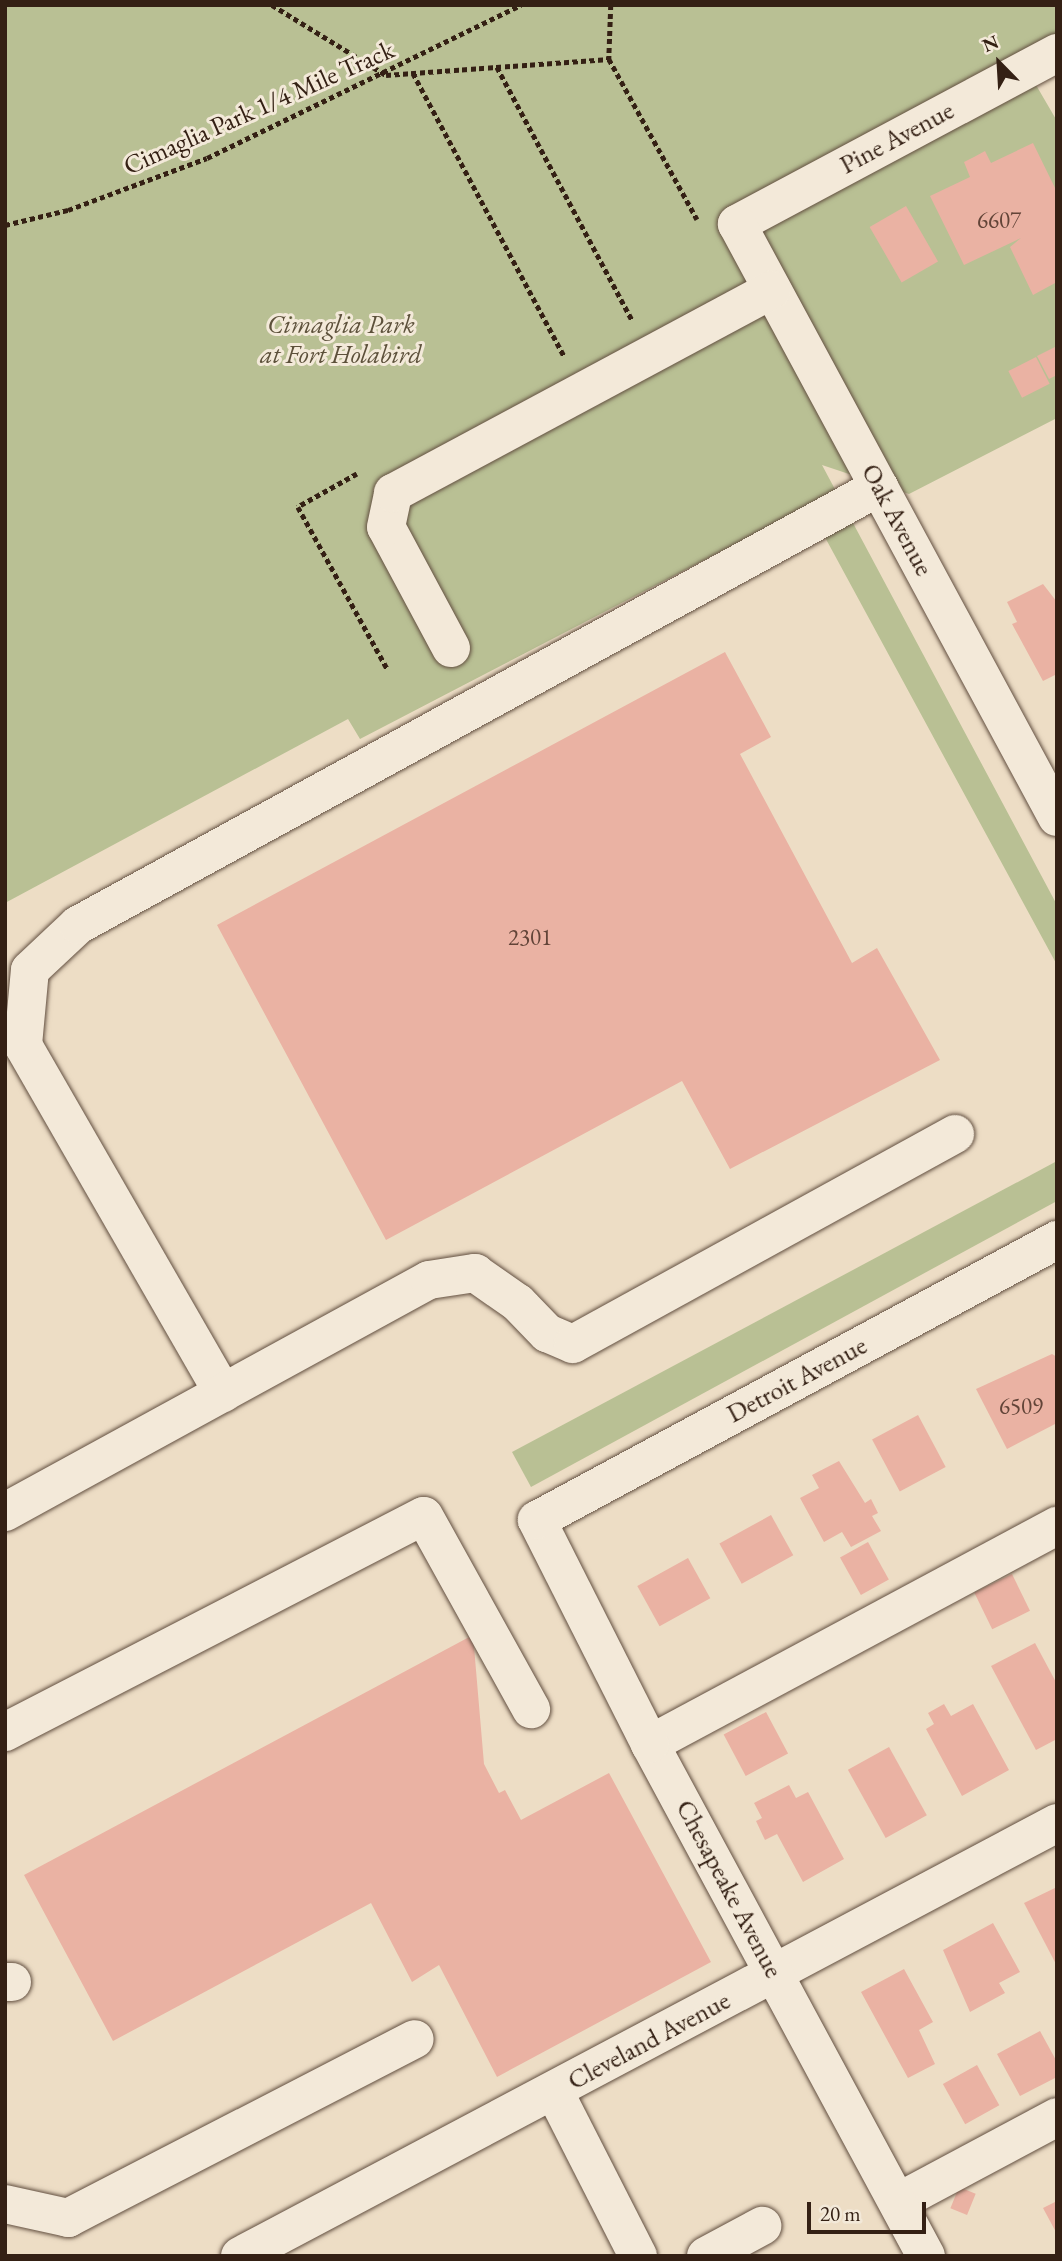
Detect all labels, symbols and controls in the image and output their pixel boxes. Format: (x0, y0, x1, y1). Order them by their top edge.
north arrow (964, 28, 1034, 98)
text: N (978, 29, 1002, 58)
street label: Cimaglia Park 1/4 Mile Track (119, 34, 399, 182)
street label: Pine Avenue (835, 95, 959, 181)
house number: 6607 (977, 206, 1021, 234)
park label: Cimaglia Park at Fort Holabird (260, 309, 422, 370)
street label: Oak Avenue (855, 459, 939, 581)
house number: 2301 (508, 923, 552, 951)
street label: Detroit Avenue (722, 1330, 872, 1430)
house number: 6509 (999, 1392, 1043, 1420)
street label: Chesapeake Avenue (669, 1795, 789, 1983)
street label: Cleveland Avenue (563, 1985, 735, 2097)
scale bar (810, 2188, 929, 2232)
text: 20 m (820, 2200, 861, 2227)

